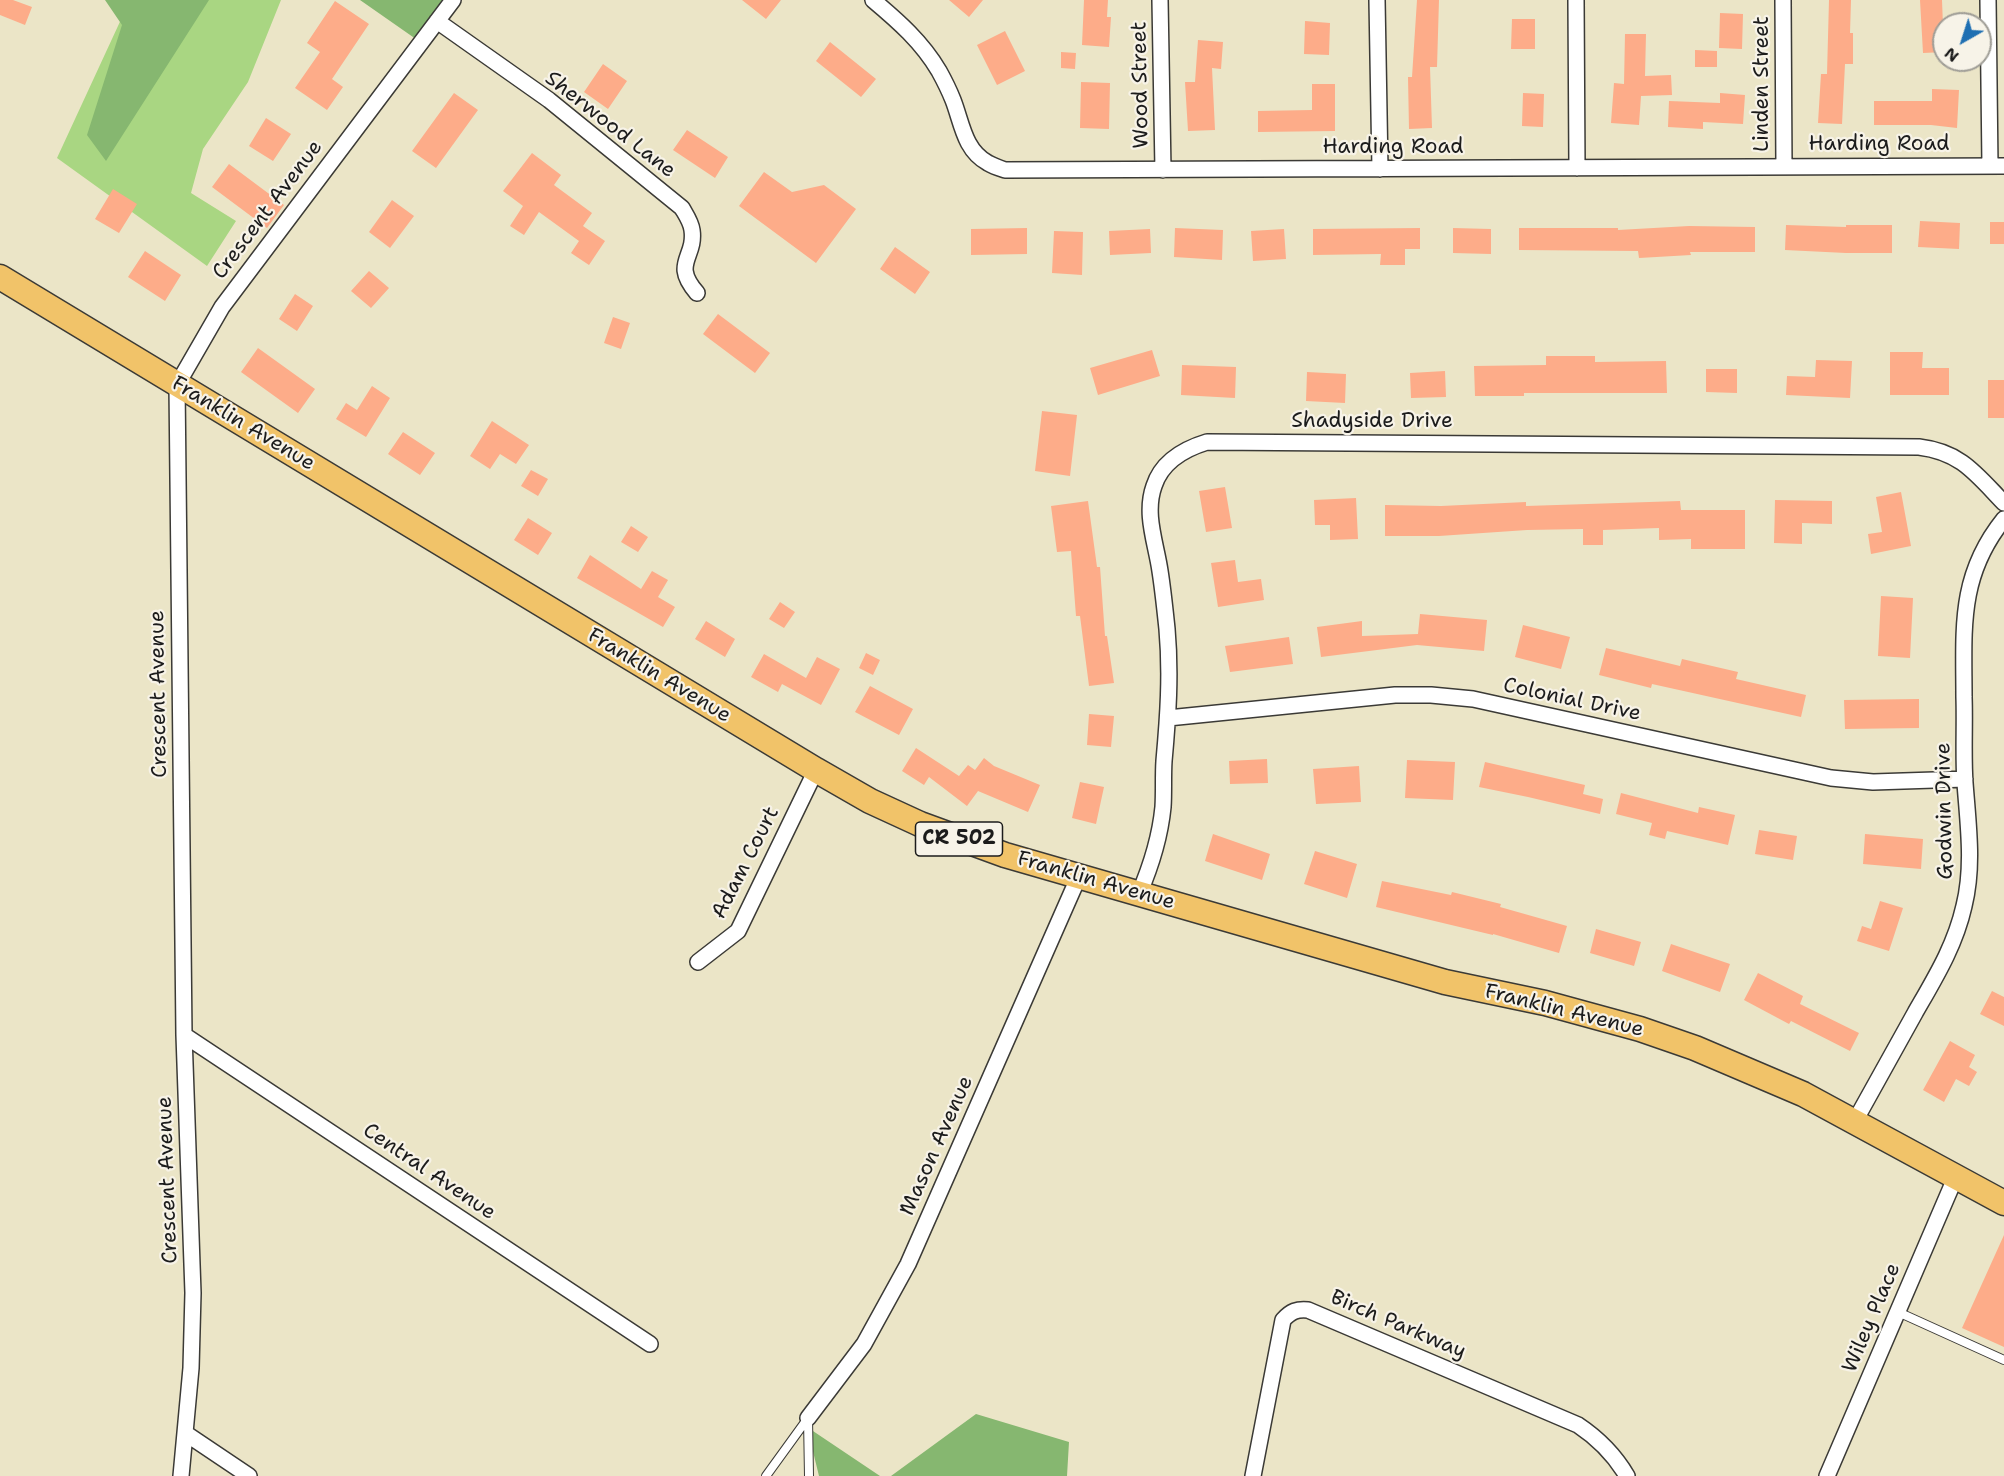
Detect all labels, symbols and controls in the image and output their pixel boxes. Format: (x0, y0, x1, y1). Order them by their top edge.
north arrow (1932, 12, 1992, 72)
street label: Linden Street (1750, 16, 1776, 152)
street label: Wood Street (1127, 21, 1155, 149)
text: N (1940, 43, 1963, 67)
street label: Sherwood Lane (540, 66, 680, 184)
street label: Harding Road (1808, 132, 1950, 158)
street label: Harding Road (1322, 135, 1464, 161)
street label: Crescent Avenue (208, 136, 328, 284)
street label: Franklin Avenue (167, 371, 319, 477)
street label: Shadyside Drive (1291, 409, 1453, 435)
street label: Crescent Avenue (145, 610, 173, 778)
street label: Franklin Avenue (583, 623, 735, 729)
street label: Colonial Drive (1501, 673, 1643, 727)
street label: Godwin Drive (1931, 742, 1959, 880)
street label: Adam Court (707, 803, 785, 923)
road number: CR 502 (916, 822, 1002, 856)
street label: Franklin Avenue (1014, 846, 1178, 916)
street label: Franklin Avenue (1482, 979, 1646, 1043)
street label: Mason Avenue (895, 1072, 979, 1220)
street label: Crescent Avenue (152, 1096, 184, 1264)
street label: Central Avenue (358, 1118, 500, 1226)
street label: Wiley Place (1838, 1259, 1906, 1377)
street label: Birch Parkway (1326, 1285, 1470, 1365)

